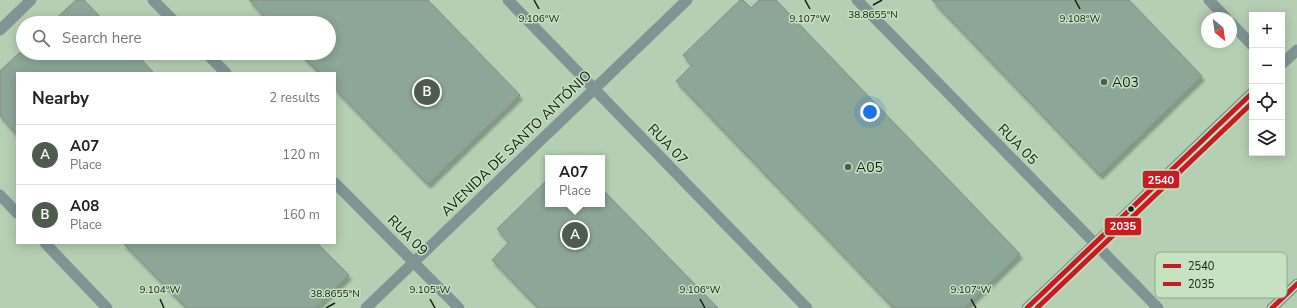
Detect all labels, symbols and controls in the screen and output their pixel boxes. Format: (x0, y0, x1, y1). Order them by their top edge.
text: 38.8655°N (848, 8, 898, 22)
text: 9.106°W (518, 12, 560, 26)
text: 9.107°W (789, 12, 831, 26)
text: 9.108°W (1059, 12, 1101, 26)
north arrow (1201, 12, 1237, 48)
map controls (1249, 12, 1285, 156)
button: + (1249, 12, 1285, 48)
search box (16, 16, 336, 60)
icon: search (30, 27, 52, 49)
text: Search here (62, 28, 142, 48)
button: − (1249, 48, 1285, 84)
street label: AVENIDA DE SANTO ANTÓNIO (437, 66, 596, 221)
place label: A03 (1112, 73, 1139, 92)
pin: B (414, 77, 440, 107)
marker: A03 (1099, 77, 1109, 87)
button: locate (1249, 84, 1285, 120)
text: Nearby (32, 87, 89, 110)
text: 2 results (269, 89, 320, 107)
your location (860, 102, 880, 122)
street label: RUA 07 (643, 120, 692, 169)
street label: RUA 05 (993, 120, 1042, 169)
button: layers (1249, 120, 1285, 156)
text: A07 (70, 136, 99, 156)
text: A (40, 146, 50, 164)
text: 120 m (282, 146, 320, 164)
popup (545, 155, 605, 207)
text: Place (70, 156, 102, 174)
place label: A05 (856, 158, 883, 177)
text: A07 (559, 162, 588, 182)
marker: A05 (843, 162, 853, 172)
line badge: 2540 (1142, 170, 1180, 189)
text: 2540 (1148, 173, 1175, 188)
text: Place (559, 182, 591, 200)
text: A08 (70, 196, 99, 216)
unlabelled marker (1126, 204, 1136, 214)
text: B (41, 206, 49, 224)
text: 160 m (282, 206, 320, 224)
street label: RUA 09 (383, 211, 432, 260)
text: Place (70, 216, 102, 234)
line badge: 2035 (1104, 217, 1142, 236)
text: 2035 (1110, 219, 1137, 234)
pin: A (562, 220, 588, 250)
legend (1155, 252, 1287, 298)
text: 2540 (1188, 259, 1215, 274)
text: 2035 (1188, 277, 1215, 292)
text: 9.104°W (139, 283, 181, 297)
text: 9.105°W (409, 283, 451, 297)
text: 9.106°W (679, 283, 721, 297)
text: 9.107°W (950, 283, 992, 297)
text: 38.8655°N (310, 287, 360, 301)

